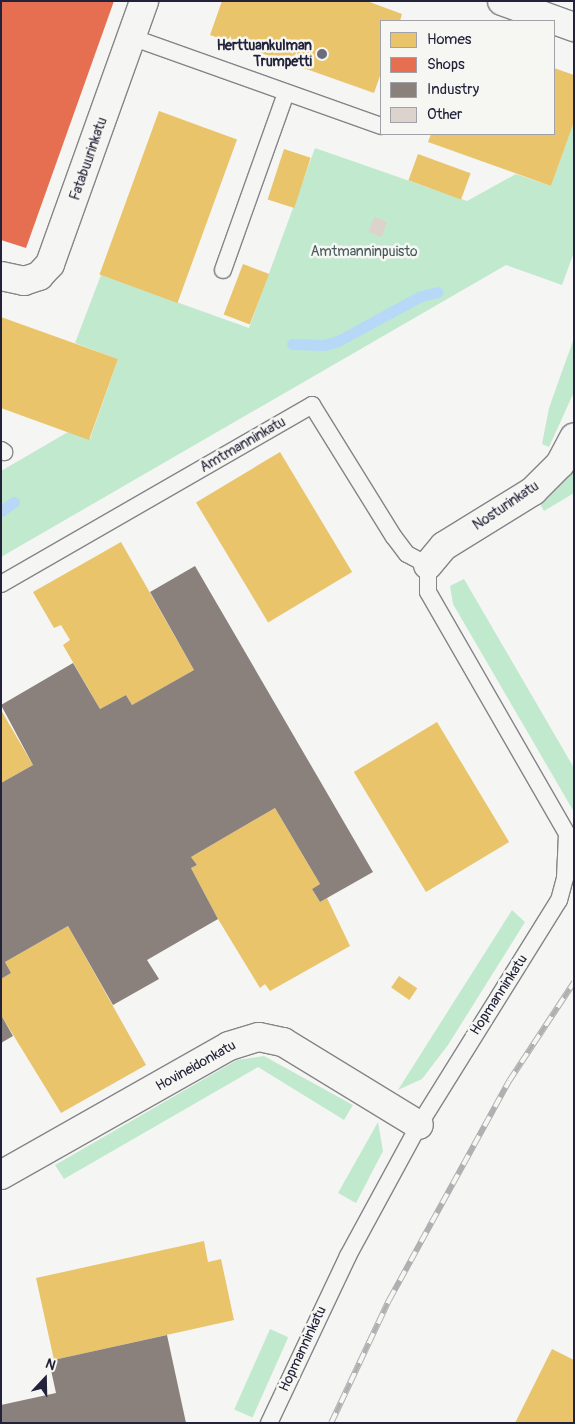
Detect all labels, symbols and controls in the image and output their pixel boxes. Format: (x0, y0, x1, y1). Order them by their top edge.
legend (380, 20, 555, 135)
text: Homes (427, 30, 472, 49)
place label: Herttuankulman Trumpetti (217, 38, 312, 70)
marker: Herttuankulman Trumpetti (316, 48, 328, 60)
text: Shops (427, 55, 465, 74)
text: Industry (427, 80, 479, 99)
text: Other (427, 105, 462, 124)
street label: Fatabuurinkatu (67, 115, 111, 203)
park label: Amtmanninpuisto (310, 244, 418, 260)
street label: Amtmanninkatu (197, 414, 289, 476)
street label: Nosturinkatu (470, 478, 542, 534)
street label: Hopmanninkatu (467, 952, 531, 1038)
street label: Hovineidonkatu (153, 1037, 239, 1095)
street label: Hopmanninkatu (276, 1304, 330, 1394)
north arrow (20, 1354, 70, 1404)
text: N (43, 1355, 58, 1374)

